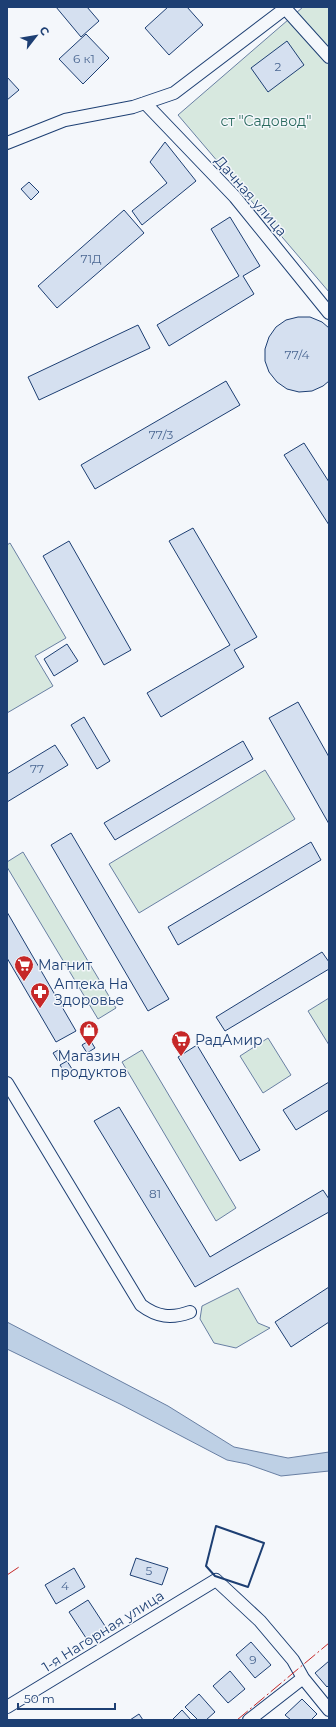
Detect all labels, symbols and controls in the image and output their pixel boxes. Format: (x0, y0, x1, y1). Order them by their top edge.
north arrow (16, 16, 56, 56)
text: С (37, 24, 53, 38)
house number: 6 к1 (73, 51, 95, 66)
house number: 2 (275, 59, 282, 74)
park label: ст "Садовод" (221, 112, 311, 130)
street label: Дачная улица (211, 152, 291, 240)
house number: 71Д (80, 251, 102, 266)
house number: 77/4 (285, 347, 309, 362)
house number: 77/3 (149, 427, 173, 442)
house number: 77 (30, 761, 44, 776)
supermarket icon: Магнит (13, 954, 35, 982)
place label: Магнит (38, 956, 92, 974)
place label: Аптека На Здоровье (54, 975, 128, 1009)
pharmacy icon: Аптека На Здоровье (29, 981, 51, 1009)
shop icon: Магазин продуктов (78, 1019, 100, 1047)
supermarket icon: РадАмир (170, 1029, 192, 1057)
place label: РадАмир (195, 1031, 263, 1049)
place label: Магазин продуктов (51, 1047, 127, 1081)
house number: 81 (149, 1186, 161, 1201)
house number: 5 (146, 1563, 153, 1578)
house number: 4 (61, 1578, 69, 1593)
street label: 1-я Нагорная улица (39, 1586, 167, 1676)
house number: 9 (249, 1652, 257, 1667)
scale bar (18, 1685, 115, 1711)
text: 50 m (24, 1691, 55, 1706)

